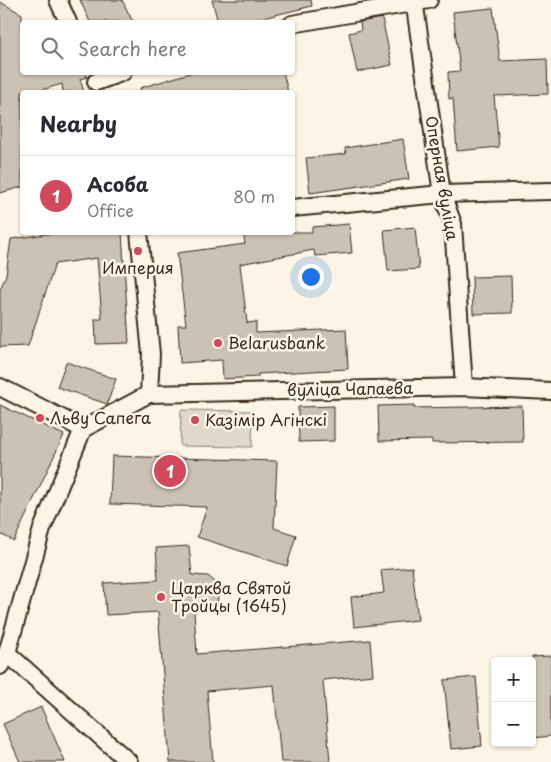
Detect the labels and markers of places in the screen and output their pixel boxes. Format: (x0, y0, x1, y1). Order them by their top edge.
marker: Империя (132, 245, 144, 257)
place label: Империя (102, 255, 174, 279)
place label: Belarusbank (228, 330, 326, 354)
marker: Belarusbank (212, 337, 224, 349)
place label: Льву Сапега (50, 405, 151, 429)
place label: Казімір Агінскі (205, 407, 327, 431)
marker: Льву Сапега (34, 412, 46, 424)
marker: Казімір Агінскі (189, 414, 201, 426)
pin: 1 (154, 452, 186, 490)
place label: Царква Святой Тройцы (1645) (171, 575, 291, 617)
marker: Царква Святой Тройцы (1645) (155, 591, 167, 603)

